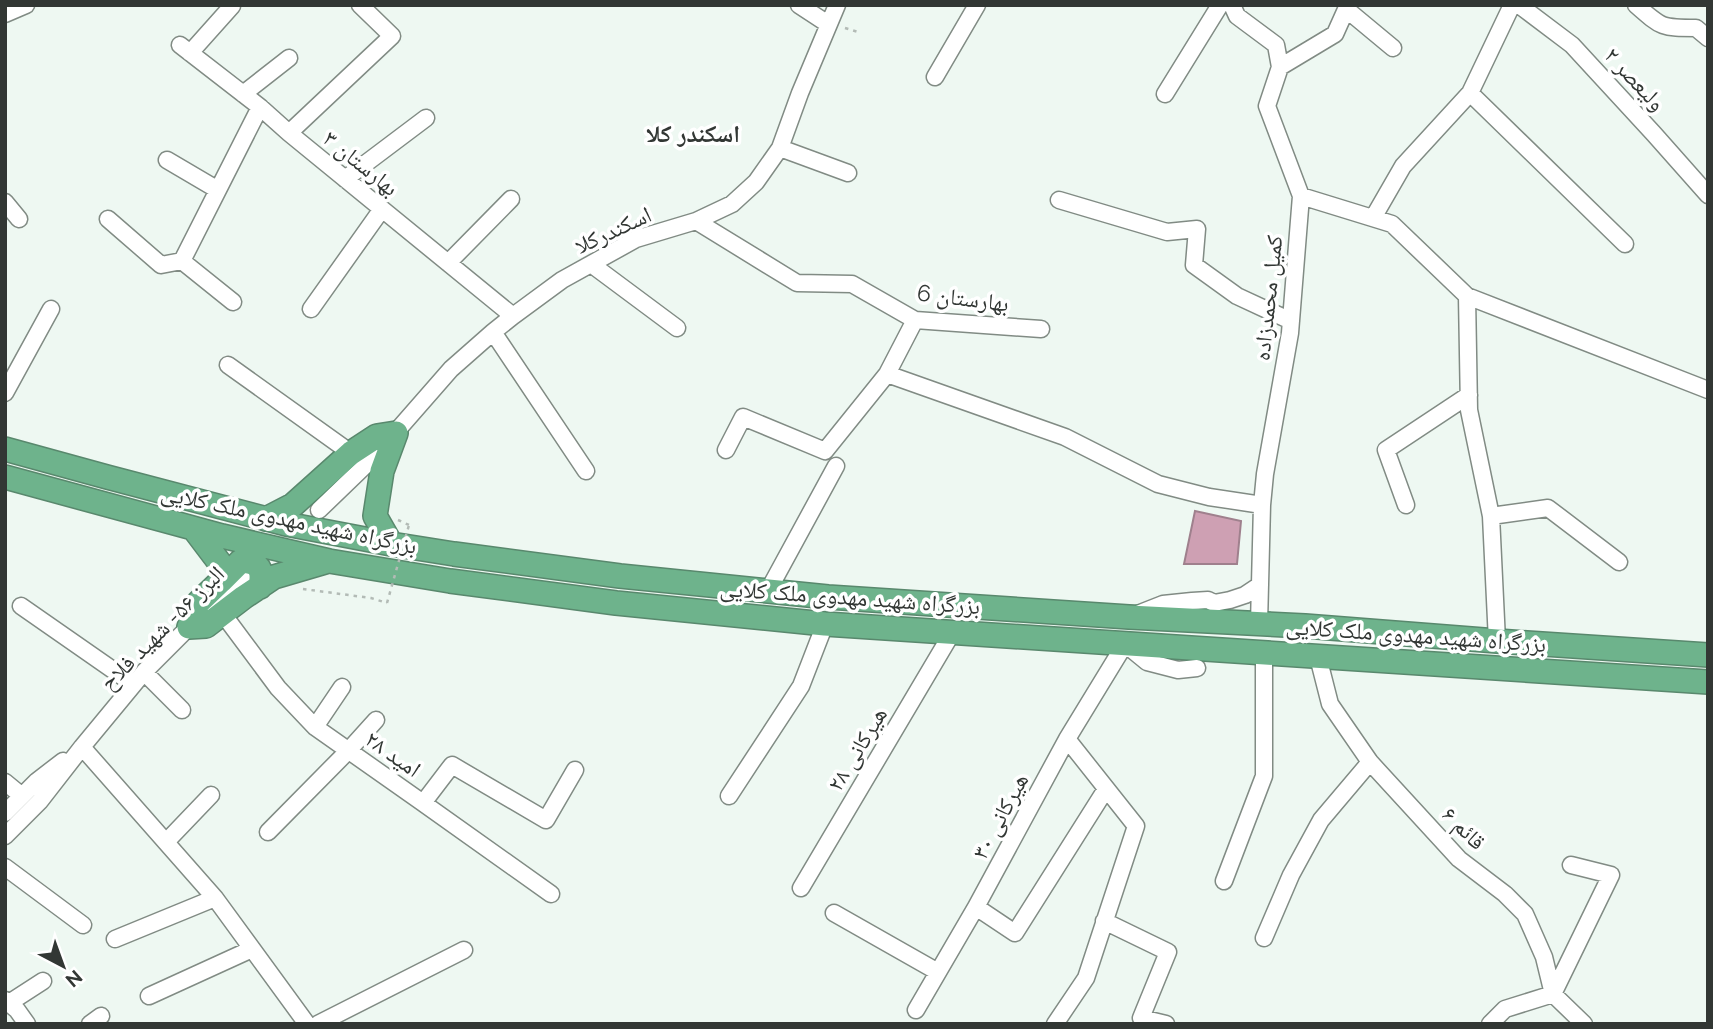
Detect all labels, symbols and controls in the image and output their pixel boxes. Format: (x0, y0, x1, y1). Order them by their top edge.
street label: ولیعصر ۲ (1599, 41, 1671, 116)
district label: اسکندر کلا (646, 119, 740, 148)
street label: بهارستان ۳ (318, 124, 404, 202)
street label: اسکندرکلا (570, 200, 655, 259)
street label: کمیل محمدزاده (1247, 233, 1289, 362)
street label: بهارستان 6 (916, 278, 1010, 318)
street label: بزرگراه شهید مهدوی ملک کلایی (158, 478, 420, 560)
street label: البرز ۵۶- شهید فلاح (94, 560, 231, 697)
street label: بزرگراه شهید مهدوی ملک کلایی (719, 574, 981, 620)
street label: بزرگراه شهید مهدوی ملک کلایی (1285, 612, 1547, 658)
street label: هیرکانی ۲۸ (821, 702, 893, 796)
street label: امید ۲۸ (360, 725, 426, 783)
street label: هیرکانی ۳۰ (966, 768, 1034, 864)
street label: قائم ۶ (1435, 800, 1492, 857)
north arrow (28, 931, 98, 1001)
text: N (61, 966, 87, 992)

